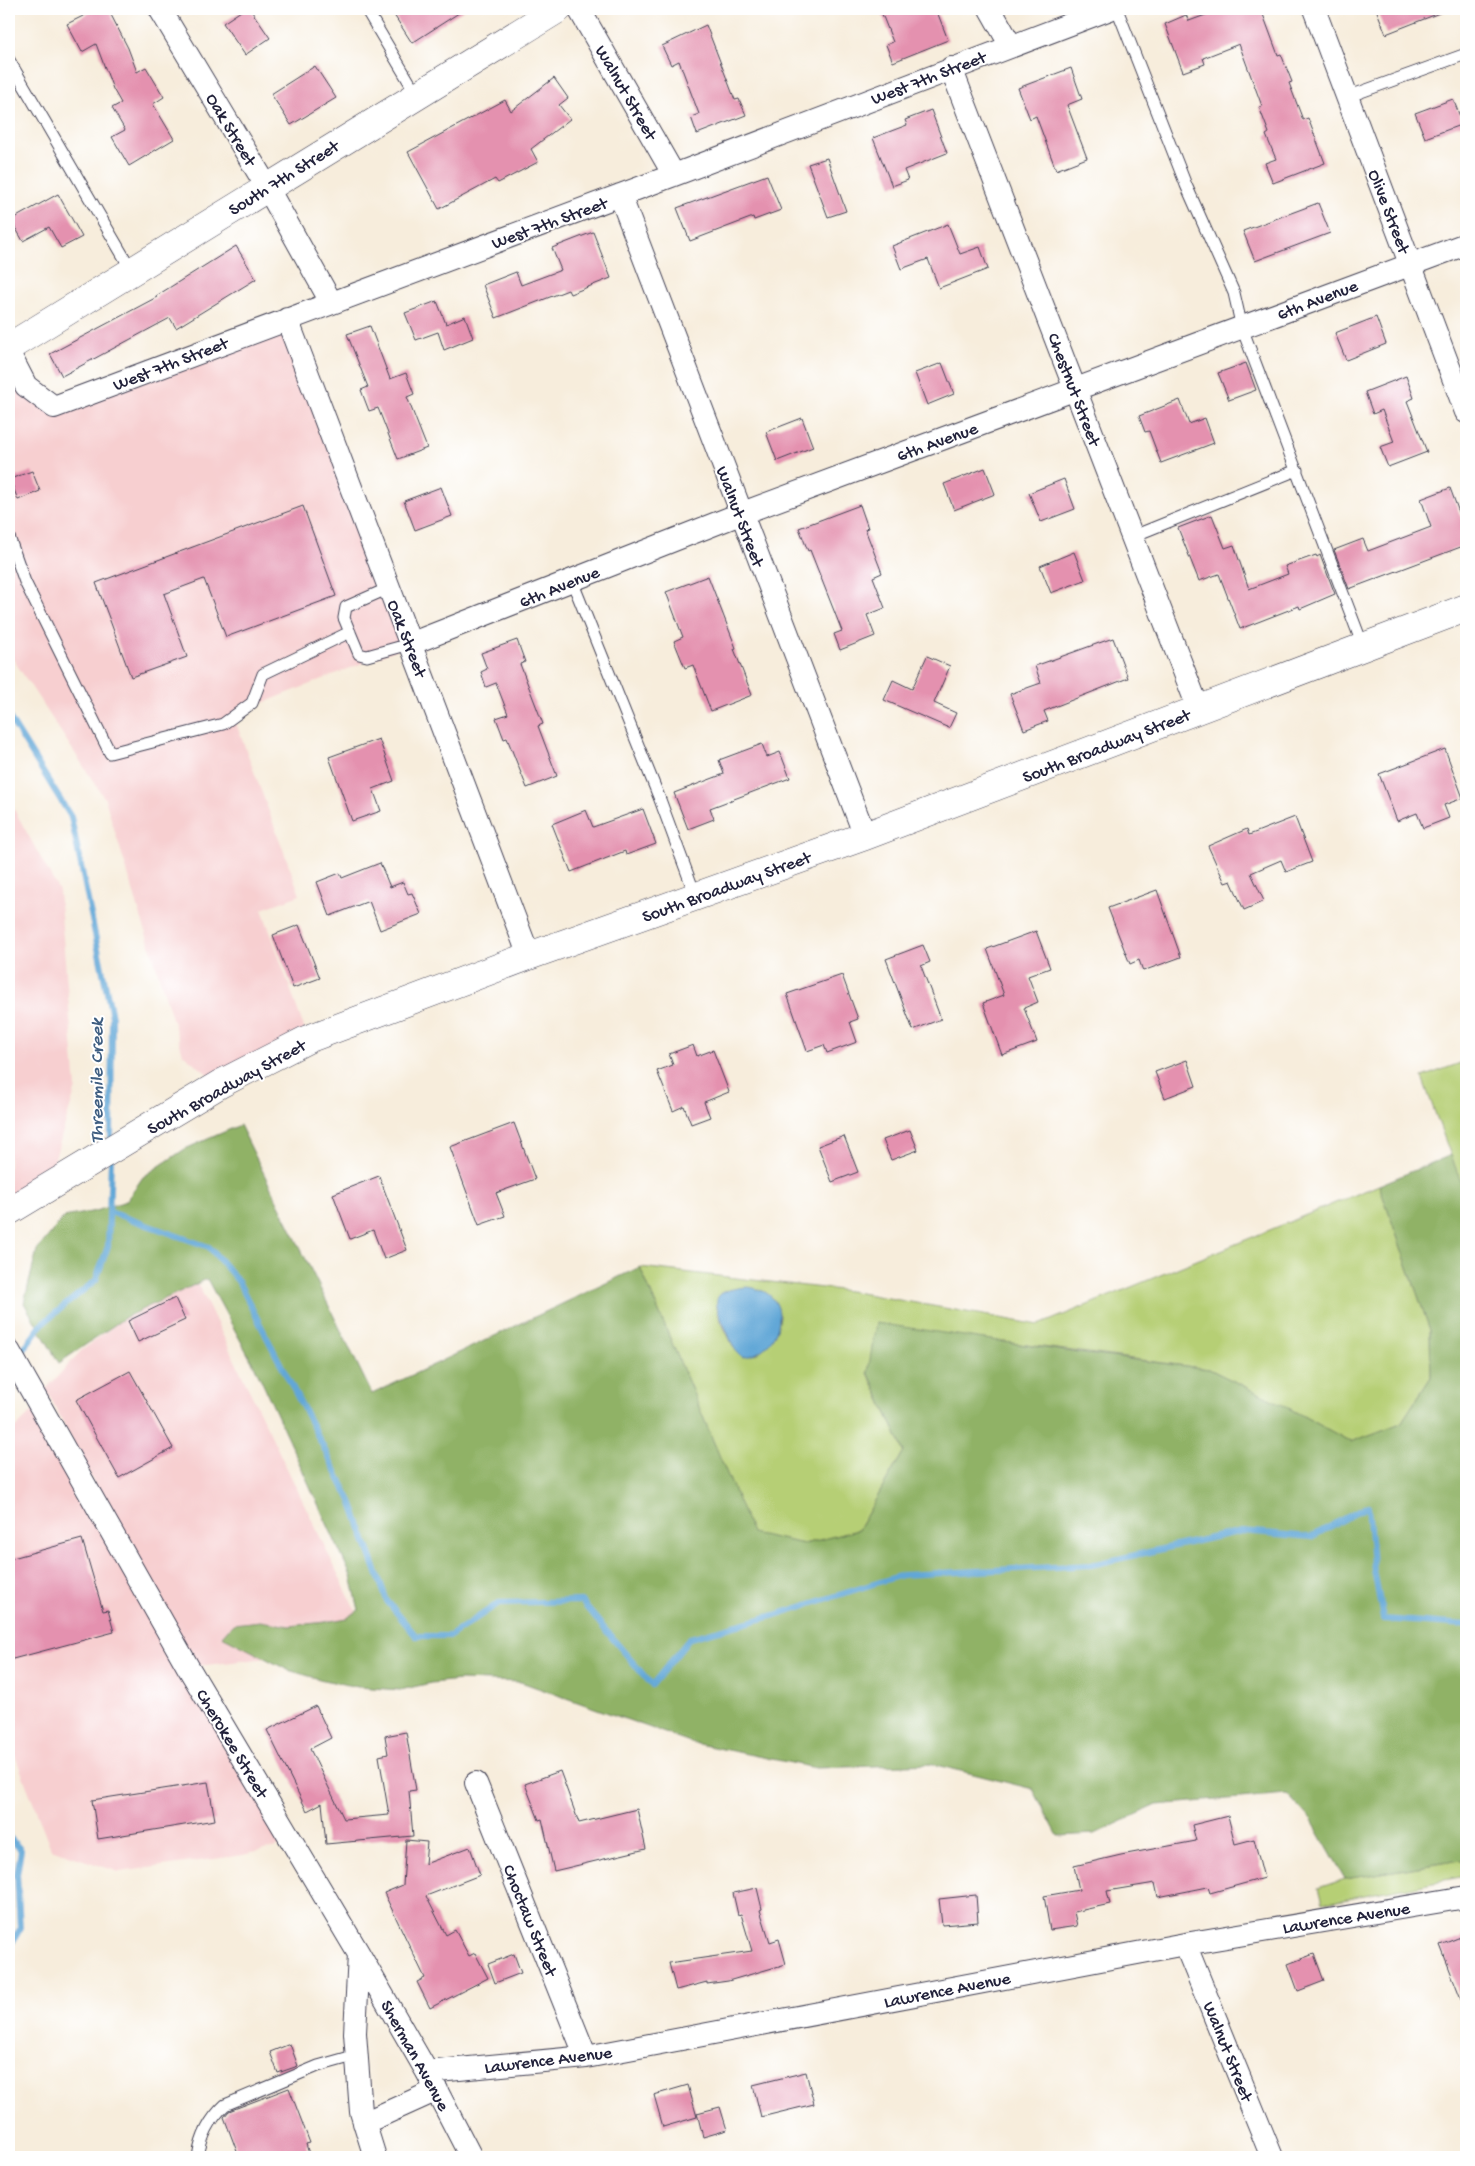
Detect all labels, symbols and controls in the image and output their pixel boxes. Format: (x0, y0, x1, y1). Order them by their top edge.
street label: Walnut Street (589, 42, 661, 146)
street label: West 7th Street (868, 47, 991, 111)
street label: Oak Street (200, 90, 261, 172)
street label: South 7th Street (225, 136, 345, 221)
street label: Olive Street (1362, 167, 1414, 258)
street label: West 7th Street (489, 193, 612, 255)
street label: 6th Avenue (1275, 276, 1362, 326)
street label: Chestnut Street (1041, 330, 1104, 451)
street label: West 7th Street (110, 333, 233, 397)
street label: 6th Avenue (895, 419, 982, 468)
street label: Walnut Street (710, 464, 768, 572)
street label: 6th Avenue (517, 562, 604, 614)
street label: Oak Street (381, 597, 431, 682)
street label: South Broadway Street (1020, 705, 1195, 789)
street label: South Broadway Street (640, 847, 816, 929)
water label: Threemile Creek (87, 1017, 110, 1144)
street label: South Broadway Street (144, 1035, 312, 1141)
street label: Cherokee Street (190, 1686, 272, 1804)
street label: Choctaw Street (497, 1862, 561, 1981)
street label: Lawrence Avenue (1281, 1899, 1412, 1940)
street label: Lawrence Avenue (882, 1969, 1013, 2014)
street label: Sherman Avenue (375, 1997, 453, 2116)
street label: Walnut Street (1197, 1999, 1257, 2106)
street label: Lawrence Avenue (483, 2043, 614, 2080)

